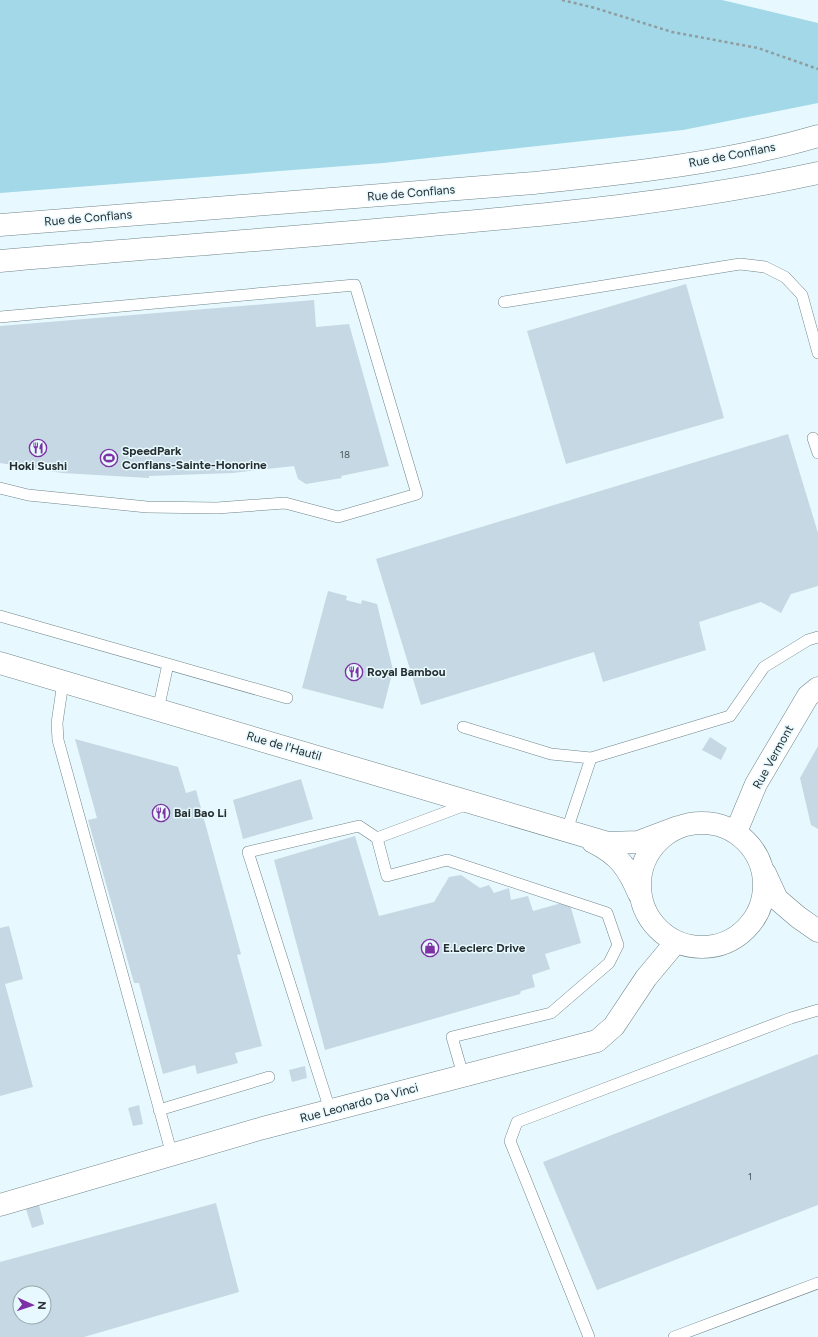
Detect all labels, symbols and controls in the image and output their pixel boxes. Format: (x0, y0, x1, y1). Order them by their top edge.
street label: Rue de Conflans (687, 140, 777, 170)
street label: Rue de Conflans (367, 182, 456, 204)
street label: Rue de Conflans (44, 207, 133, 229)
restaurant icon: Hoki Sushi (28, 438, 48, 458)
place label: SpeedPark Conflans-Sainte-Honorine (122, 444, 267, 472)
sports icon: SpeedPark Conflans-Sainte-Honorine (99, 448, 119, 468)
house number: 18 (340, 448, 350, 461)
place label: Hoki Sushi (9, 459, 67, 473)
restaurant icon: Royal Bambou (344, 662, 364, 682)
place label: Royal Bambou (367, 665, 446, 679)
street label: Rue Vermont (750, 722, 796, 791)
street label: Rue de l'Hautil (245, 729, 323, 763)
restaurant icon: Bai Bao Li (151, 803, 171, 823)
place label: Bai Bao Li (174, 806, 227, 820)
shop icon: E.Leclerc Drive (420, 938, 440, 958)
place label: E.Leclerc Drive (443, 941, 526, 955)
street label: Rue Leonardo Da Vinci (298, 1080, 420, 1126)
house number: 1 (748, 1170, 752, 1183)
north arrow (12, 1285, 52, 1325)
text: N (35, 1301, 48, 1310)

